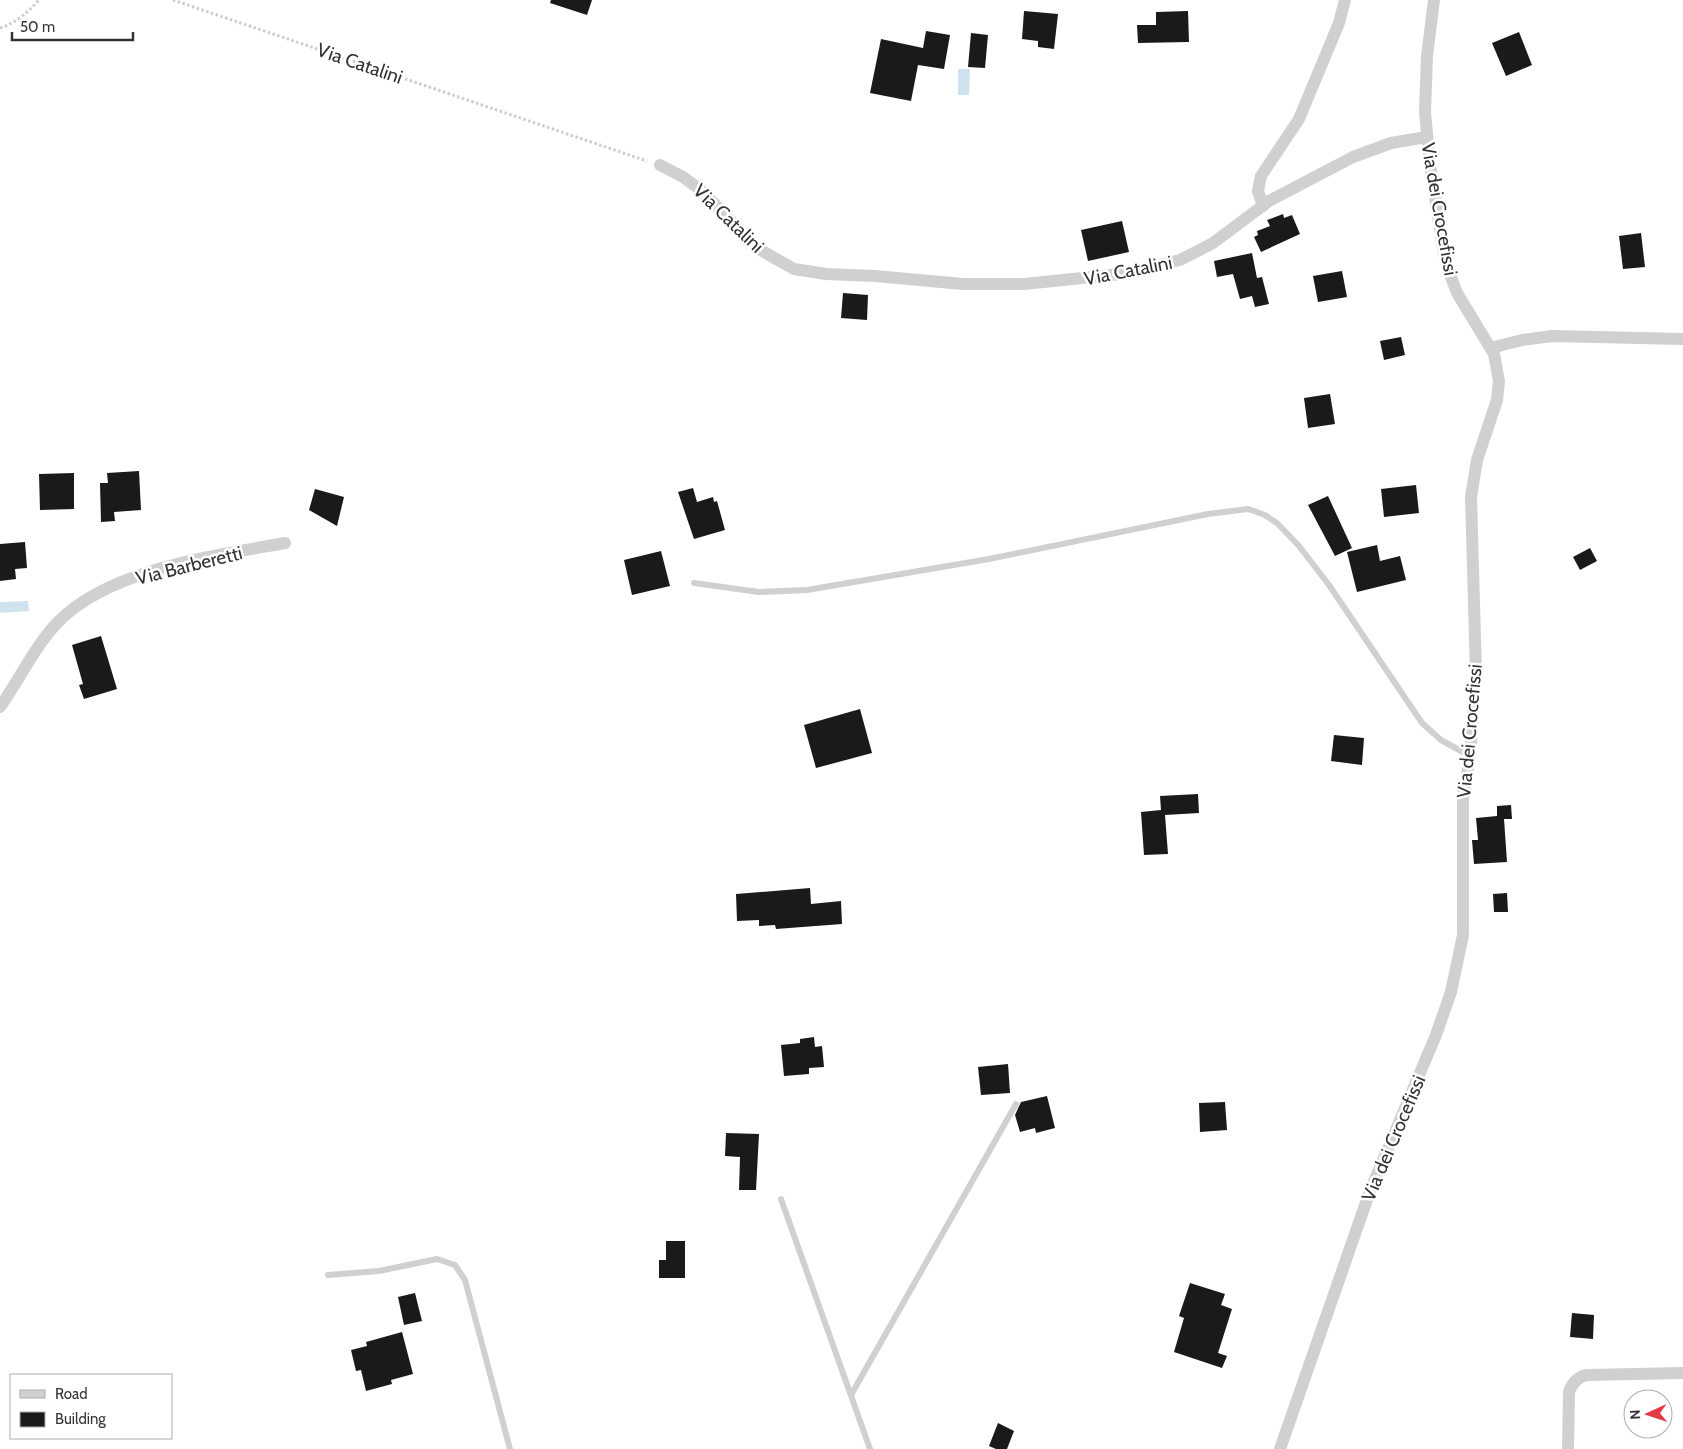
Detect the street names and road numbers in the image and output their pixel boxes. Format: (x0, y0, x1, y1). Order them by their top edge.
street label: Via Catalini (314, 38, 406, 89)
street label: Via dei Crocefissi (1417, 141, 1463, 277)
street label: Via Catalini (689, 179, 769, 258)
street label: Via Catalini (1082, 251, 1174, 290)
street label: Via Barberetti (133, 541, 245, 590)
street label: Via dei Crocefissi (1452, 663, 1487, 799)
street label: Via dei Crocefissi (1357, 1072, 1430, 1205)

